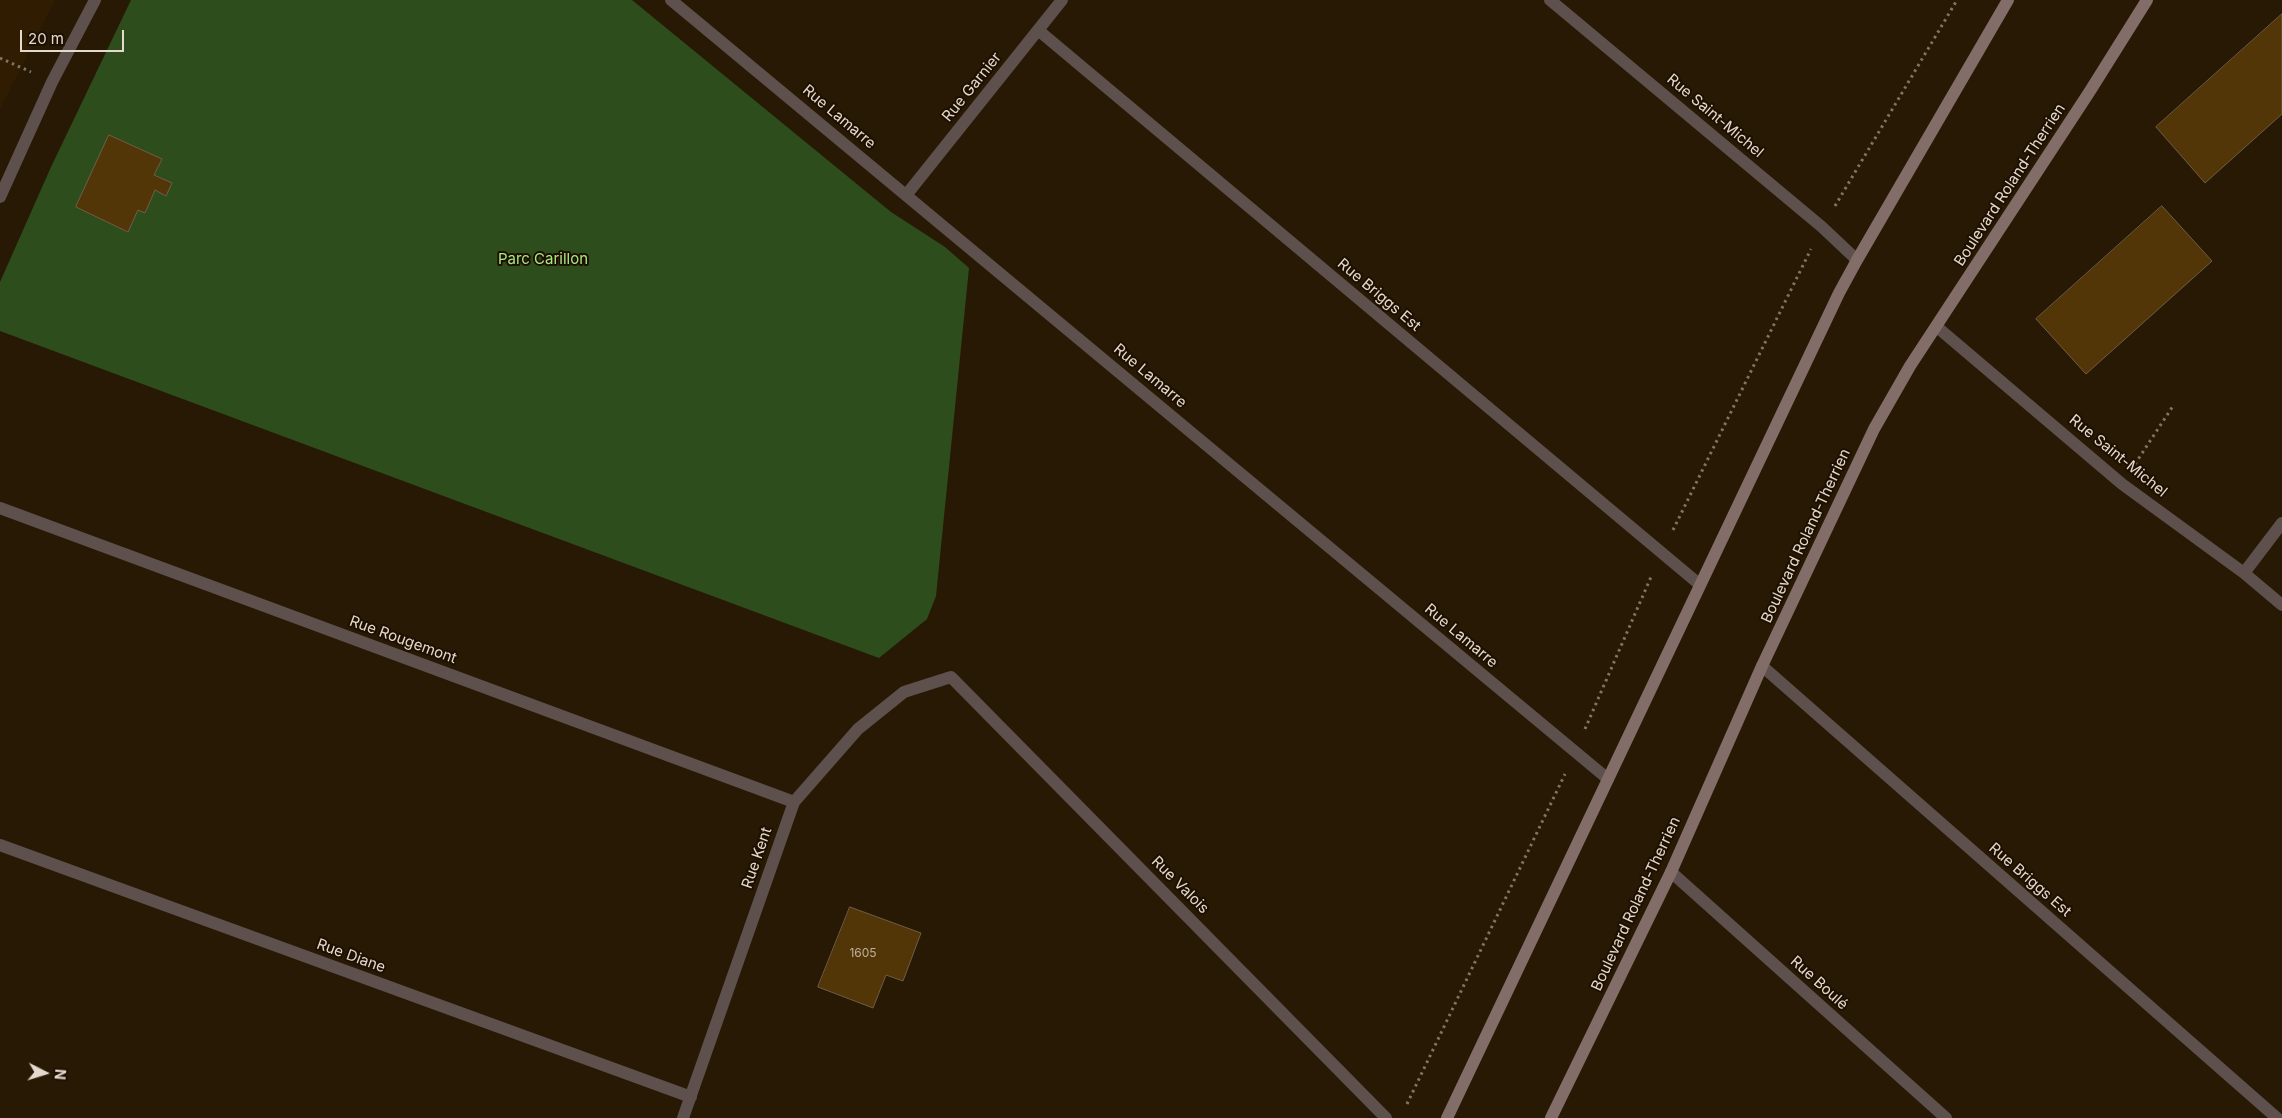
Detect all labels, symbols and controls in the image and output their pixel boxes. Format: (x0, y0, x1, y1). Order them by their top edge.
scale bar (22, 20, 126, 52)
text: 20 m (28, 29, 64, 48)
street label: Rue Garnier (939, 49, 1005, 125)
street label: Rue Saint-Michel (1663, 70, 1767, 162)
street label: Rue Lamarre (799, 81, 879, 153)
street label: Boulevard Roland-Therrien (1951, 100, 2069, 270)
park label: Parc Carillon (498, 250, 588, 268)
street label: Rue Briggs Est (1334, 255, 1424, 335)
street label: Rue Lamarre (1110, 340, 1190, 412)
street label: Rue Saint-Michel (2065, 411, 2171, 501)
street label: Boulevard Roland-Therrien (1758, 446, 1854, 626)
street label: Rue Lamarre (1421, 600, 1501, 672)
street label: Rue Rougemont (347, 612, 459, 668)
street label: Boulevard Roland-Therrien (1588, 814, 1684, 994)
street label: Rue Kent (738, 825, 776, 891)
street label: Rue Briggs Est (1985, 839, 2075, 921)
street label: Rue Valois (1148, 853, 1212, 917)
street label: Rue Diane (314, 935, 388, 977)
house number: 1605 (849, 946, 877, 960)
street label: Rue Boulé (1786, 952, 1852, 1014)
north arrow (20, 1048, 70, 1098)
text: N (52, 1068, 69, 1080)

